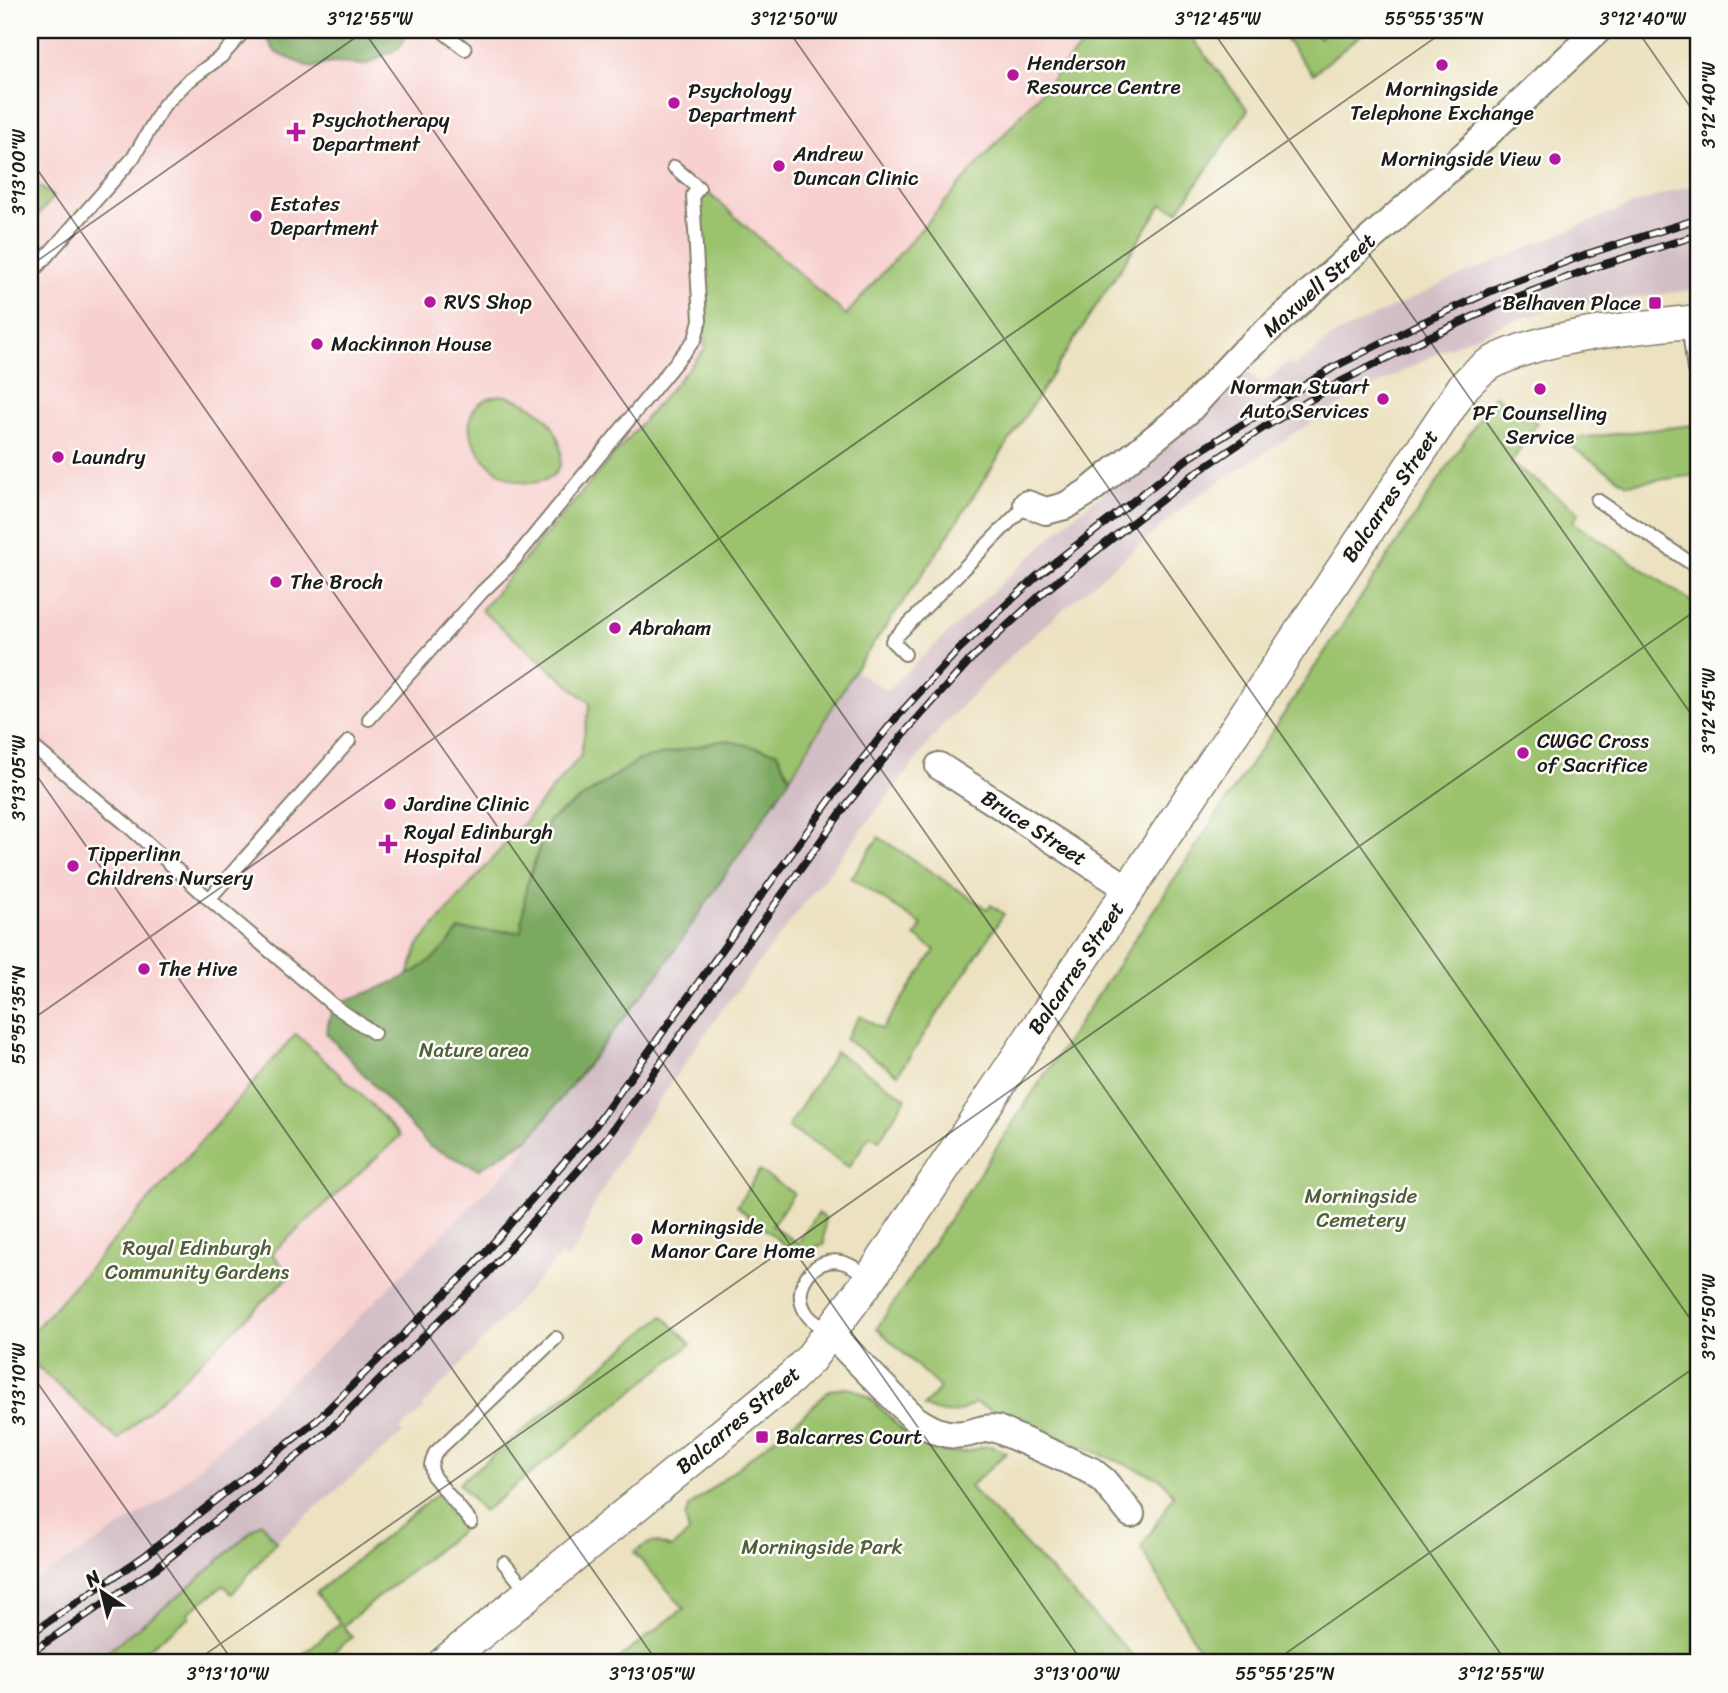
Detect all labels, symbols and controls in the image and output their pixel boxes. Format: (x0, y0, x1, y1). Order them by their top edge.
text: 3°12'55"W (327, 3, 414, 35)
text: 3°12'50"W (751, 3, 838, 35)
text: 3°12'45"W (1175, 3, 1262, 35)
text: 55°55'35"N (1384, 3, 1484, 35)
text: 3°12'40"W (1600, 3, 1687, 35)
place label: Henderson Resource Centre (1027, 44, 1181, 106)
marker: Morningside Telephone Exchange (1434, 57, 1450, 73)
text: 3°12'40"W (1693, 61, 1725, 148)
marker: Henderson Resource Centre (1005, 67, 1021, 83)
place label: Morningside Telephone Exchange (1350, 70, 1534, 132)
place label: Psychology Department (688, 72, 798, 134)
marker: Psychology Department (666, 95, 682, 111)
place label: Psychotherapy Department (312, 101, 450, 163)
marker: Psychotherapy Department (286, 122, 306, 142)
text: 3°13'00"W (3, 128, 35, 215)
place label: Andrew Duncan Clinic (792, 135, 919, 197)
place label: Morningside View (1381, 140, 1541, 178)
marker: Morningside View (1547, 151, 1563, 167)
marker: Andrew Duncan Clinic (771, 158, 787, 174)
place label: Estates Department (270, 185, 380, 247)
marker: Estates Department (248, 208, 264, 224)
street label: Maxwell Street (1253, 223, 1385, 347)
place label: RVS Shop (444, 283, 532, 321)
place label: Belhaven Place (1502, 284, 1641, 322)
marker: RVS Shop (422, 294, 438, 310)
marker: Belhaven Place (1647, 295, 1663, 311)
place label: Mackinnon House (331, 325, 492, 363)
marker: Mackinnon House (309, 336, 325, 352)
place label: Norman Stuart Auto Services (1230, 368, 1371, 430)
marker: PF Counselling Service (1532, 381, 1548, 397)
marker: Norman Stuart Auto Services (1375, 391, 1391, 407)
place label: PF Counselling Service (1473, 394, 1607, 456)
street label: Balcarres Street (1331, 421, 1449, 571)
place label: Laundry (72, 438, 145, 476)
marker: Laundry (50, 449, 66, 465)
place label: The Broch (290, 563, 383, 601)
marker: The Broch (268, 574, 284, 590)
place label: Abraham (628, 609, 711, 647)
marker: Abraham (607, 620, 623, 636)
text: 3°12'45"W (1693, 667, 1725, 754)
place label: CWGC Cross of Sacrifice (1537, 722, 1649, 784)
text: 3°13'05"W (3, 734, 35, 821)
marker: CWGC Cross of Sacrifice (1515, 745, 1531, 761)
street label: Bruce Street (973, 779, 1095, 877)
place label: Jardine Clinic (403, 785, 530, 823)
marker: Jardine Clinic (382, 796, 398, 812)
place label: Royal Edinburgh Hospital (404, 813, 553, 875)
marker: Royal Edinburgh Hospital (378, 834, 398, 854)
place label: Tipperlinn Childrens Nursery (87, 835, 253, 897)
marker: Tipperlinn Childrens Nursery (65, 858, 81, 874)
street label: Balcarres Street (1017, 893, 1135, 1043)
place label: The Hive (158, 950, 238, 988)
marker: The Hive (136, 961, 152, 977)
text: 55°55'35"N (3, 965, 35, 1065)
park label: Nature area (419, 1031, 530, 1069)
park label: Morningside Cemetery (1305, 1177, 1418, 1239)
place label: Morningside Manor Care Home (651, 1208, 815, 1270)
park label: Royal Edinburgh Community Gardens (105, 1229, 289, 1291)
marker: Morningside Manor Care Home (629, 1231, 645, 1247)
text: 3°12'50"W (1693, 1273, 1725, 1360)
text: 3°13'10"W (3, 1342, 35, 1425)
street label: Balcarres Street (667, 1356, 809, 1484)
place label: Balcarres Court (776, 1418, 922, 1456)
marker: Balcarres Court (754, 1429, 770, 1445)
park label: Morningside Park (741, 1528, 903, 1566)
north arrow (66, 1556, 136, 1626)
text: N (77, 1561, 108, 1596)
text: 3°13'10"W (187, 1658, 270, 1690)
text: 3°13'05"W (609, 1658, 696, 1690)
text: 3°13'00"W (1034, 1658, 1121, 1690)
text: 55°55'25"N (1235, 1658, 1335, 1690)
text: 3°12'55"W (1458, 1658, 1545, 1690)

